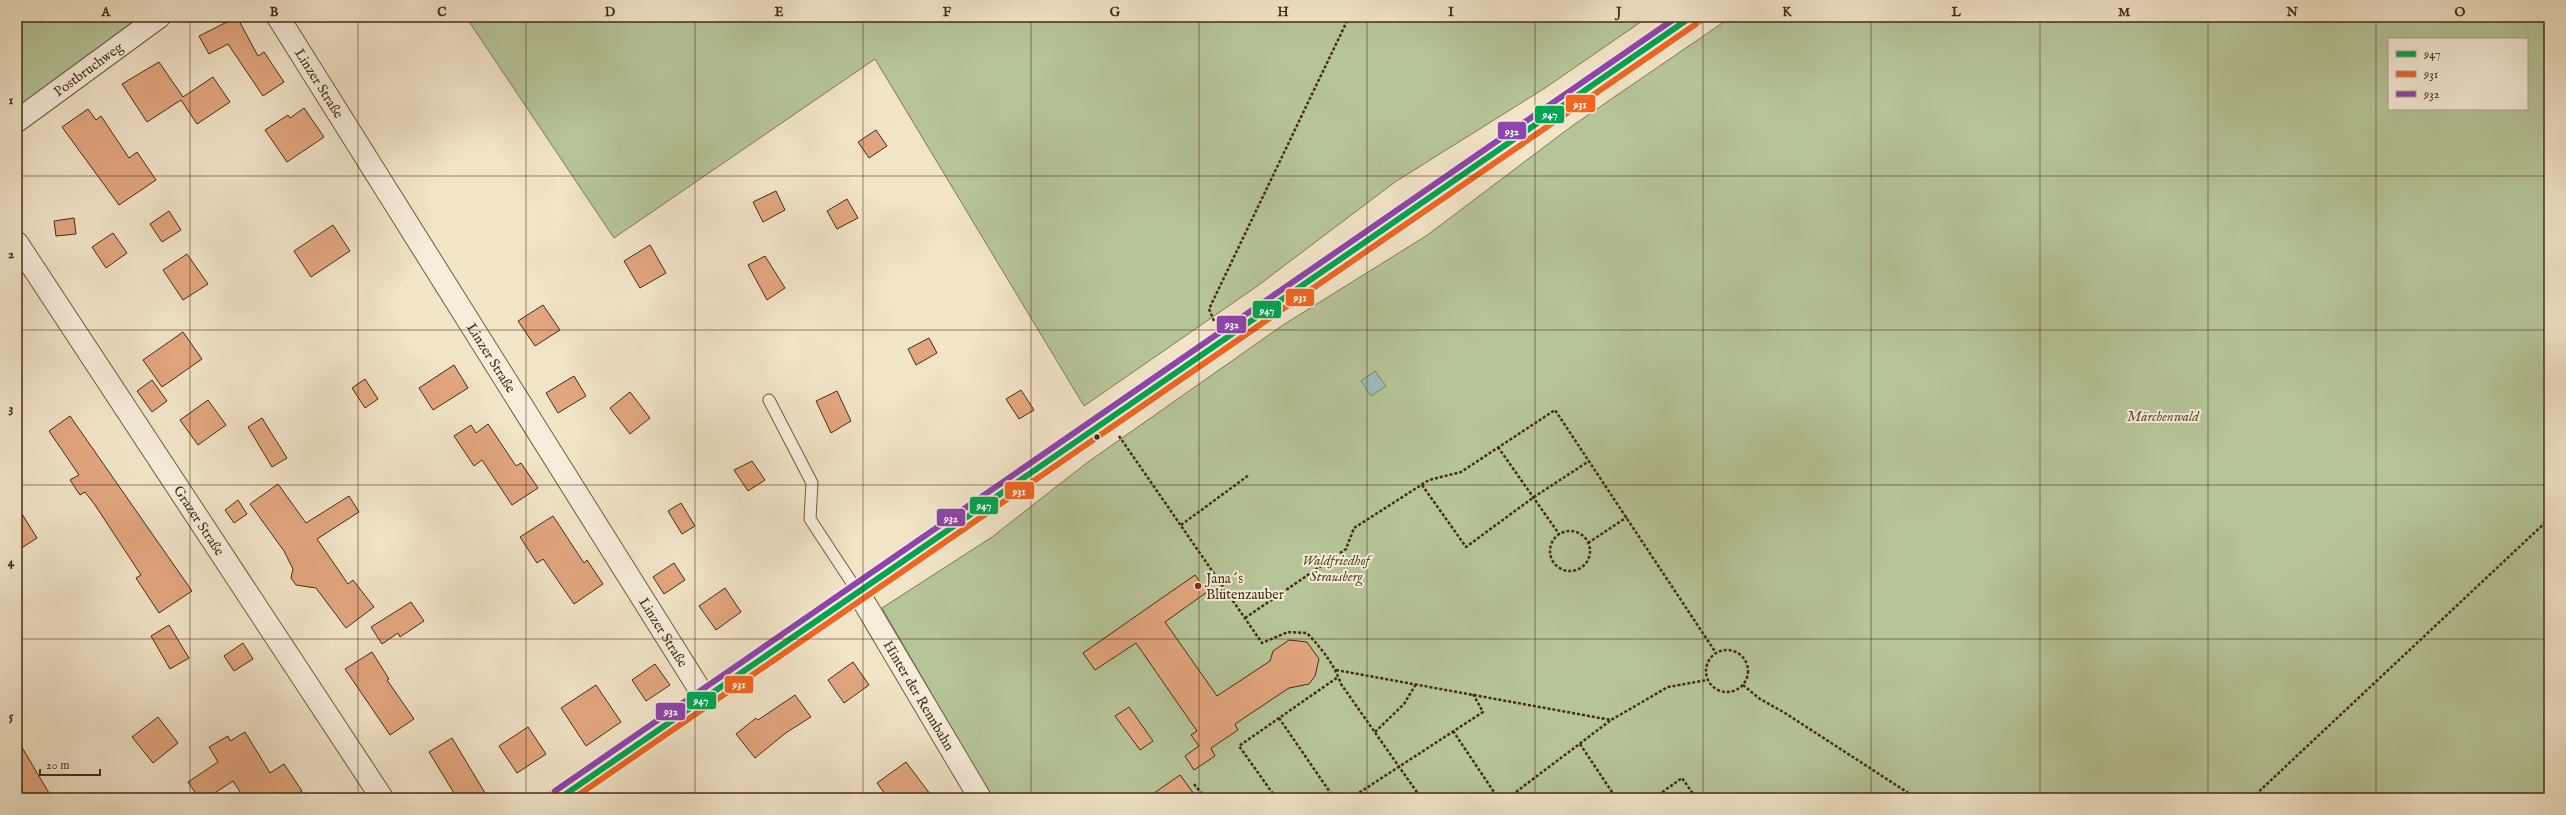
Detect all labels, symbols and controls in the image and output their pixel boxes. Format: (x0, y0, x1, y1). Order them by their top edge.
text: A (101, 4, 112, 21)
text: B (270, 4, 279, 21)
text: C (437, 4, 447, 21)
text: D (605, 4, 616, 21)
text: E (774, 4, 784, 21)
text: F (943, 4, 952, 21)
text: G (1110, 4, 1121, 21)
text: H (1277, 4, 1289, 21)
text: I (1448, 4, 1454, 21)
text: J (1614, 4, 1622, 21)
text: K (1782, 4, 1792, 21)
text: L (1950, 4, 1961, 21)
text: M (2118, 4, 2131, 21)
text: N (2285, 4, 2298, 21)
text: O (2455, 4, 2466, 21)
street label: Postbruchweg (50, 38, 127, 101)
legend (2388, 38, 2528, 110)
street label: Linzer Straße (290, 45, 348, 122)
text: 947 (2423, 47, 2440, 62)
text: 931 (2423, 67, 2438, 82)
text: 932 (2423, 87, 2440, 102)
text: 1 (9, 92, 14, 109)
line badge: 931 (1565, 94, 1596, 113)
text: 931 (1572, 98, 1587, 112)
line badge: 947 (1534, 105, 1565, 124)
text: 947 (1542, 108, 1557, 122)
line badge: 932 (1497, 121, 1527, 140)
text: 932 (1504, 125, 1520, 139)
text: 2 (8, 246, 14, 263)
line badge: 931 (1285, 288, 1315, 307)
text: 931 (1292, 291, 1307, 305)
line badge: 947 (1252, 300, 1282, 319)
text: 947 (1259, 304, 1274, 318)
line badge: 932 (1216, 315, 1247, 334)
text: 932 (1224, 318, 1240, 332)
street label: Linzer Straße (462, 320, 520, 397)
text: 3 (9, 400, 14, 417)
park label: Märchenwald (2127, 408, 2200, 426)
unlabelled marker (1092, 432, 1102, 442)
line badge: 931 (1004, 481, 1035, 500)
street label: Grazer Straße (169, 482, 228, 560)
text: 931 (1011, 485, 1026, 499)
line badge: 947 (969, 496, 999, 515)
text: 947 (976, 499, 991, 513)
line badge: 932 (936, 508, 966, 527)
text: 932 (943, 512, 959, 526)
park label: Waldfriedhof Strausberg (1302, 552, 1373, 587)
text: 4 (8, 554, 15, 571)
place label: Jana´s Blütenzauber (1204, 570, 1284, 604)
marker: Jana´s Blütenzauber (1193, 581, 1203, 591)
street label: Linzer Straße (634, 594, 692, 671)
street label: Hinter der Rennbahn (879, 637, 958, 755)
line badge: 931 (724, 675, 754, 694)
text: 931 (731, 678, 746, 692)
line badge: 947 (686, 691, 717, 710)
text: 947 (693, 694, 708, 708)
line badge: 932 (655, 702, 686, 721)
text: 932 (663, 705, 679, 719)
text: 5 (9, 708, 14, 725)
scale bar (40, 751, 100, 777)
text: 20 m (46, 758, 69, 773)

